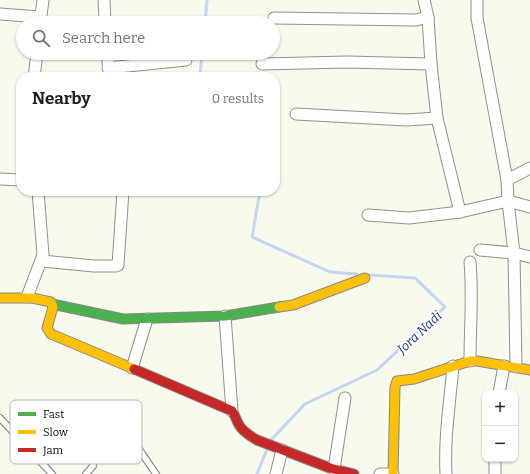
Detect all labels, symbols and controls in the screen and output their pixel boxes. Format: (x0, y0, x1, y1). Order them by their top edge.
search box (16, 16, 280, 60)
icon: search (30, 27, 52, 49)
text: Search here (62, 29, 145, 47)
text: Nearby (32, 88, 91, 109)
text: 0 results (212, 91, 264, 106)
water label: Jora Nadi (393, 308, 445, 357)
map controls (482, 390, 518, 462)
button: + (482, 390, 518, 426)
legend (10, 400, 142, 464)
text: Fast (43, 408, 64, 421)
text: Slow (43, 426, 68, 439)
button: − (482, 426, 518, 462)
text: Jam (42, 444, 63, 457)

